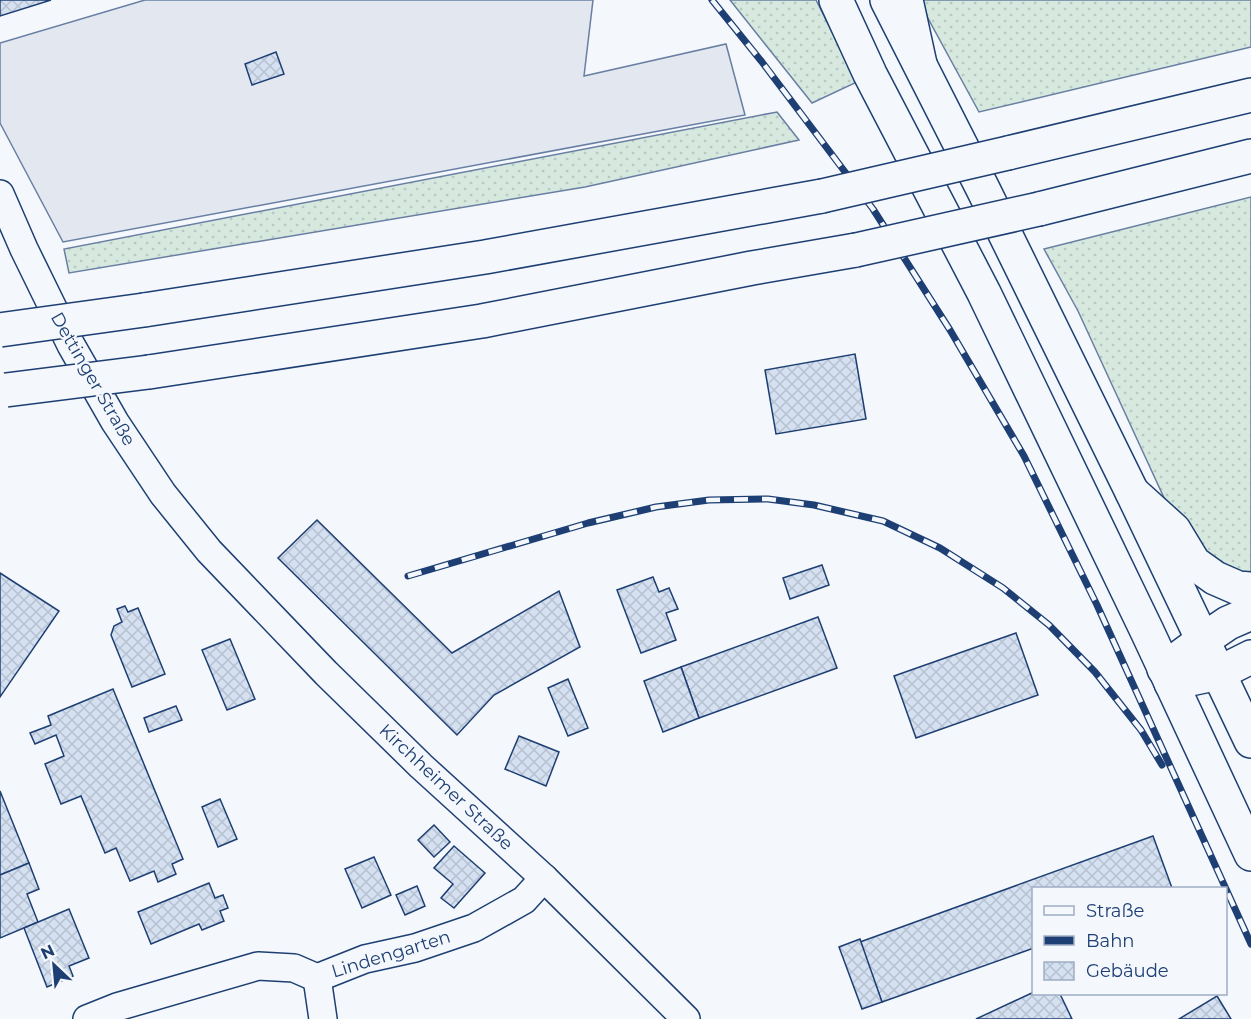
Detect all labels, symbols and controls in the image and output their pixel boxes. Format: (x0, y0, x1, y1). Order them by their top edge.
street label: Dettinger Straße (46, 308, 140, 450)
street label: Kirchheimer Straße (375, 719, 518, 855)
legend (1032, 887, 1227, 995)
text: Straße (1086, 900, 1145, 922)
street label: Lindengarten (329, 925, 453, 983)
text: Bahn (1086, 930, 1135, 952)
north arrow (24, 935, 84, 995)
text: N (38, 941, 58, 963)
text: Gebäude (1086, 960, 1169, 982)

